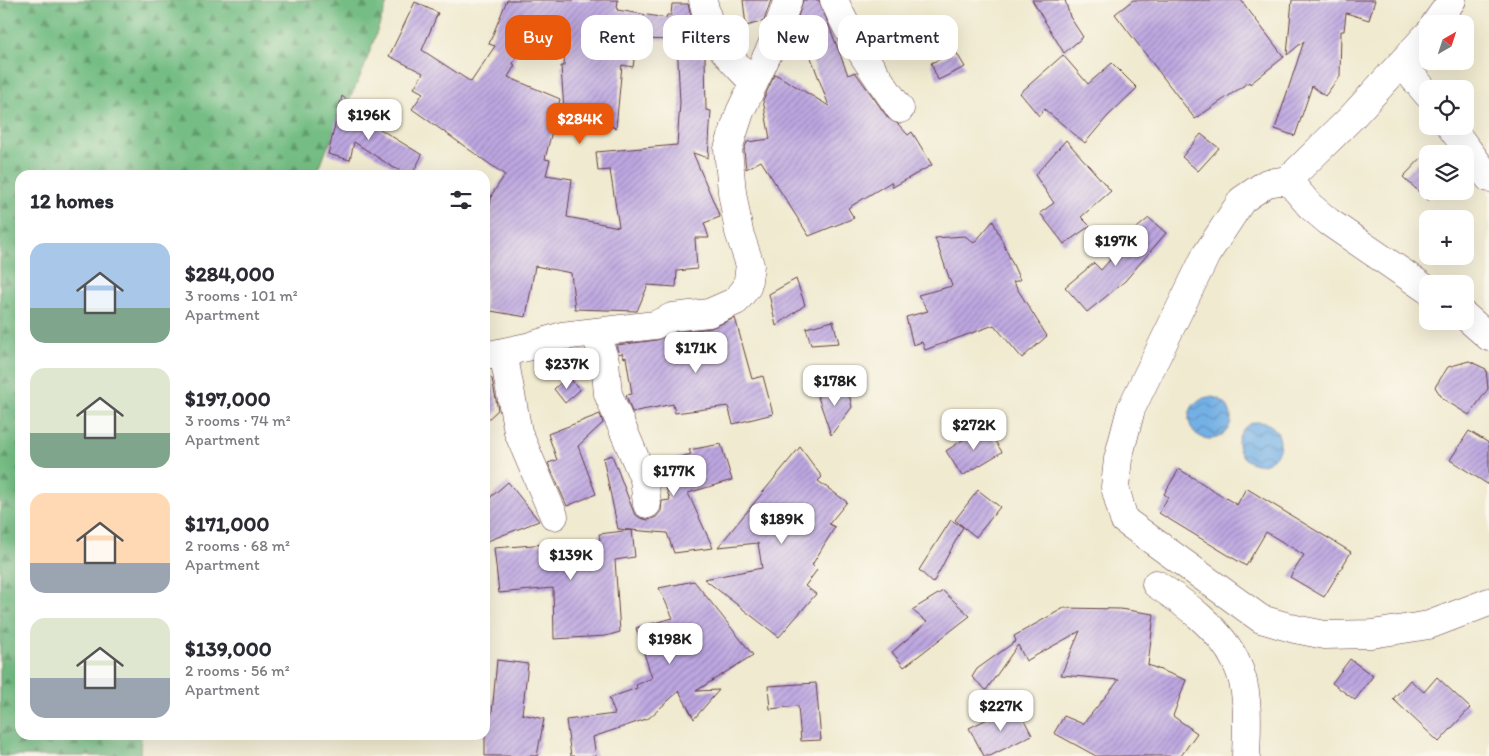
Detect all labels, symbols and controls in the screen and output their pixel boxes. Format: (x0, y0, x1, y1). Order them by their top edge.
chip: Buy (505, 15, 571, 60)
chip: Rent (581, 15, 653, 60)
chip: Filters (663, 15, 749, 60)
chip: New (759, 15, 828, 60)
chip: Apartment (838, 15, 958, 60)
north arrow (1419, 15, 1474, 70)
map controls (1419, 15, 1474, 330)
button: locate (1419, 80, 1474, 135)
pin: $196K (334, 98, 404, 141)
pin: $284K (545, 102, 615, 145)
text: $196K (348, 105, 390, 124)
text: $284K (557, 109, 603, 128)
button: layers (1419, 145, 1474, 200)
icon: filters (447, 186, 475, 214)
text: 12 homes (30, 188, 114, 213)
button: + (1419, 210, 1474, 265)
pin: $197K (1081, 224, 1151, 267)
text: $197K (1095, 231, 1137, 250)
text: $284,000 (185, 261, 275, 286)
icon: home (70, 263, 130, 323)
button: − (1419, 275, 1474, 330)
text: 3 rooms · 101 m² (185, 286, 298, 305)
text: Apartment (185, 305, 260, 324)
pin: $171K (661, 332, 731, 374)
text: $171K (675, 338, 717, 357)
pin: $237K (532, 348, 602, 390)
text: $237K (545, 354, 589, 373)
pin: $178K (800, 364, 870, 407)
text: $178K (814, 371, 856, 390)
text: $197,000 (185, 386, 271, 411)
icon: home (70, 388, 130, 448)
pin: $272K (939, 408, 1009, 451)
text: 3 rooms · 74 m² (185, 411, 291, 430)
text: $272K (952, 415, 996, 434)
text: Apartment (185, 430, 260, 449)
pin: $177K (639, 454, 709, 497)
text: $177K (653, 461, 695, 480)
pin: $189K (747, 502, 817, 545)
text: $189K (761, 509, 803, 528)
text: $171,000 (185, 511, 269, 536)
icon: home (70, 513, 130, 573)
text: 2 rooms · 68 m² (185, 536, 290, 555)
pin: $139K (536, 538, 606, 581)
text: $139K (550, 545, 592, 564)
text: Apartment (185, 555, 260, 574)
pin: $198K (635, 622, 705, 665)
text: $198K (649, 629, 691, 648)
text: $139,000 (185, 636, 272, 661)
icon: home (70, 638, 130, 698)
text: 2 rooms · 56 m² (185, 661, 290, 680)
text: Apartment (185, 680, 260, 699)
pin: $227K (966, 690, 1036, 732)
text: $227K (979, 696, 1023, 715)

